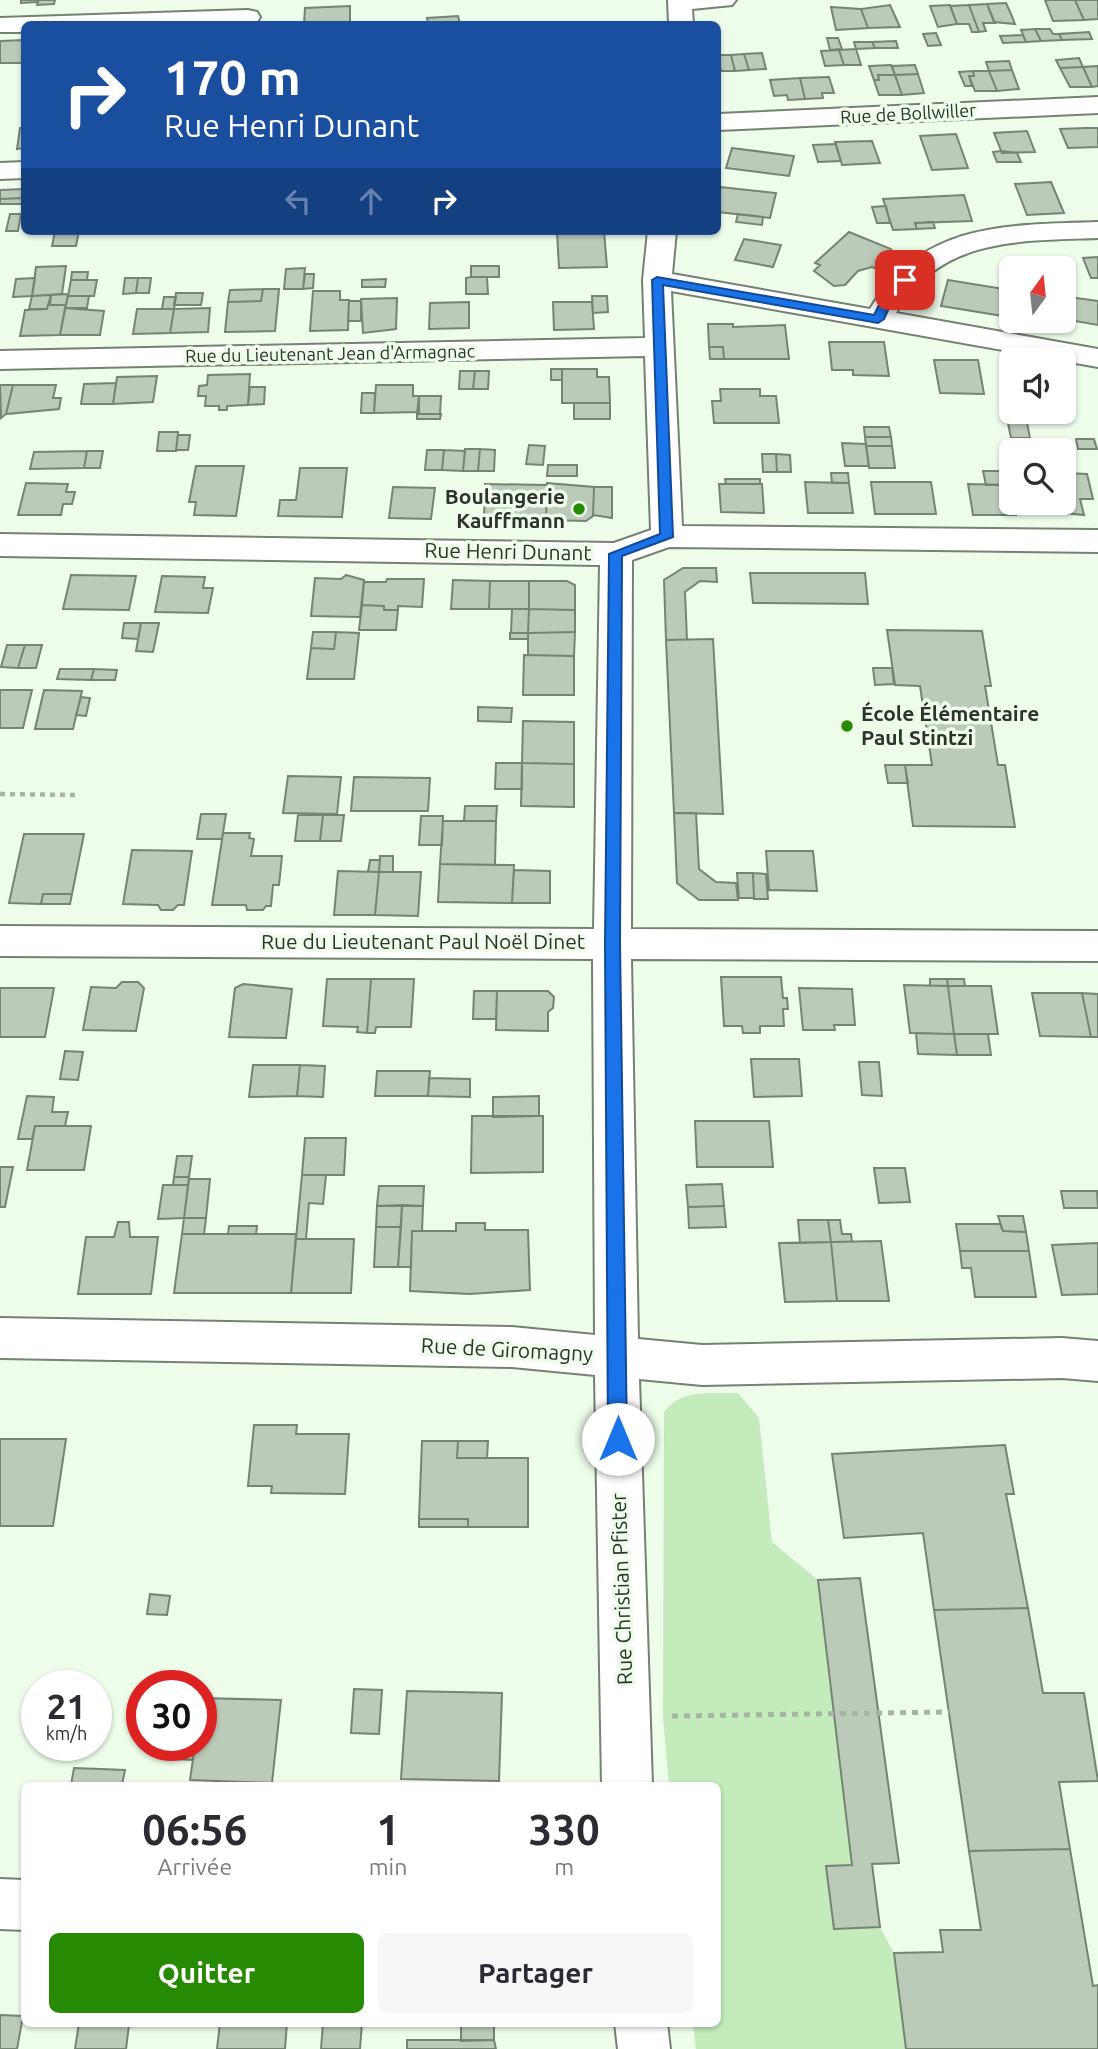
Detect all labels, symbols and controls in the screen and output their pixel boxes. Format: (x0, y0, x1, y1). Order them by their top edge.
icon: right (49, 49, 140, 140)
text: 170 m (164, 49, 301, 104)
street label: Rue de Bollwiller (839, 99, 977, 127)
text: Rue Henri Dunant (164, 107, 419, 143)
icon: left (279, 182, 317, 220)
icon: ahead (352, 182, 390, 220)
icon: right (425, 182, 463, 220)
pin (875, 250, 935, 310)
north arrow (999, 256, 1076, 332)
map controls (999, 256, 1076, 515)
icon: arrive (886, 261, 924, 299)
street label: Rue du Lieutenant Jean d'Armagnac (185, 340, 475, 366)
button: sound (999, 347, 1076, 424)
button: search (999, 438, 1076, 515)
place label: Boulangerie Kauffmann (445, 484, 565, 532)
marker: Boulangerie Kauffmann (571, 501, 587, 517)
street label: Rue Henri Dunant (424, 538, 592, 564)
place label: École Élémentaire Paul Stintzi (861, 701, 1039, 749)
marker: École Élémentaire Paul Stintzi (839, 718, 855, 734)
street label: Rue du Lieutenant Paul Noël Dinet (261, 929, 585, 953)
street label: Rue de Giromagny (420, 1333, 594, 1365)
position arrow (581, 1402, 655, 1476)
street label: Rue Christian Pfister (606, 1493, 636, 1685)
speed limit sign: 30 (126, 1670, 217, 1761)
text: 21 (47, 1686, 86, 1726)
text: km/h (46, 1723, 87, 1743)
text: 06:56 (142, 1806, 247, 1853)
text: 1 (376, 1806, 400, 1853)
text: 330 (529, 1806, 600, 1853)
text: Arrivée (158, 1854, 232, 1879)
text: min (369, 1854, 407, 1879)
text: m (554, 1854, 574, 1879)
button: Quitter (49, 1933, 364, 2013)
button: Partager (378, 1933, 693, 2013)

